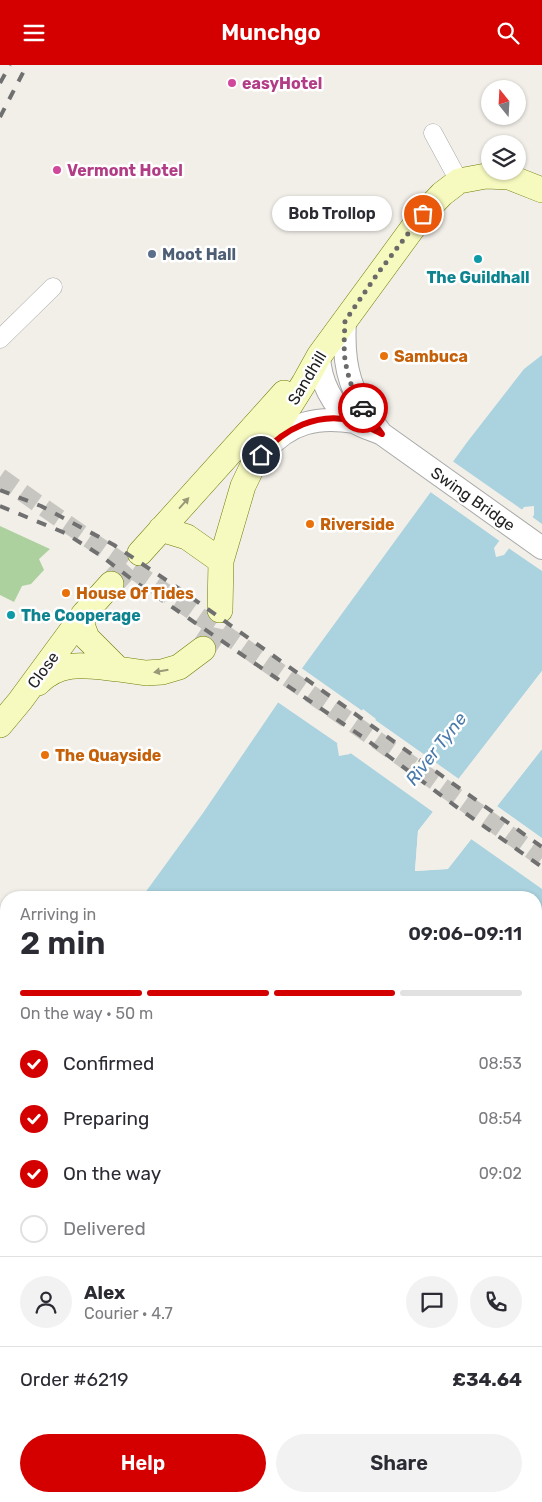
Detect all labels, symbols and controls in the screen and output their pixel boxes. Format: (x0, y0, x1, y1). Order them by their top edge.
icon: menu (20, 19, 48, 47)
text: Munchgo (221, 19, 321, 46)
icon: search (494, 19, 522, 47)
place label: easyHotel (242, 74, 322, 93)
marker: easyHotel (226, 77, 238, 89)
north arrow (481, 80, 526, 125)
map controls (481, 80, 526, 180)
button: layers (481, 135, 526, 180)
place label: Vermont Hotel (67, 161, 183, 180)
marker: Vermont Hotel (51, 164, 63, 176)
pin (402, 193, 444, 235)
callout: Bob Trollop (273, 197, 393, 231)
icon: bag (409, 200, 437, 228)
text: Bob Trollop (288, 204, 376, 223)
place label: Moot Hall (162, 245, 236, 264)
marker: Moot Hall (146, 248, 158, 260)
marker: The Guildhall (472, 253, 484, 265)
place label: The Guildhall (426, 268, 530, 287)
place label: Sambuca (394, 347, 468, 366)
street label: Sandhill (284, 348, 330, 408)
marker: Sambuca (378, 350, 390, 362)
courier (338, 383, 388, 433)
icon: car (349, 394, 377, 422)
pin (240, 434, 282, 476)
icon: home (247, 441, 275, 469)
street label: Swing Bridge (427, 463, 519, 535)
one-way arrow (178, 498, 190, 510)
place label: Riverside (320, 515, 395, 534)
marker: Riverside (304, 518, 316, 530)
place label: House Of Tides (76, 584, 194, 603)
marker: House Of Tides (60, 587, 72, 599)
place label: The Cooperage (21, 606, 141, 625)
marker: The Cooperage (5, 609, 17, 621)
street label: Close (23, 648, 63, 692)
one-way arrow (153, 668, 169, 676)
water label: River Tyne (401, 708, 471, 790)
place label: The Quayside (55, 746, 161, 765)
marker: The Quayside (39, 749, 51, 761)
text: Arriving in (20, 905, 96, 924)
text: 09:06–09:11 (408, 922, 522, 945)
text: 2 min (20, 924, 105, 962)
text: On the way · 50 m (20, 1004, 153, 1023)
icon: check (20, 1050, 48, 1078)
text: Confirmed (63, 1052, 154, 1075)
text: 08:53 (478, 1054, 522, 1073)
icon: check (20, 1105, 48, 1133)
text: Preparing (63, 1107, 149, 1130)
text: 08:54 (478, 1109, 522, 1128)
icon: check (20, 1160, 48, 1188)
text: On the way (63, 1162, 161, 1185)
text: 09:02 (479, 1164, 522, 1183)
text: Delivered (63, 1217, 146, 1240)
button: person (20, 1276, 72, 1328)
button: chat (406, 1276, 458, 1328)
button: phone (470, 1276, 522, 1328)
text: Alex (84, 1281, 125, 1304)
text: Courier · 4.7 (84, 1304, 173, 1323)
text: Order #6219 (20, 1368, 129, 1391)
text: £34.64 (452, 1368, 522, 1391)
button: Help (20, 1434, 266, 1492)
button: Share (276, 1434, 522, 1492)

